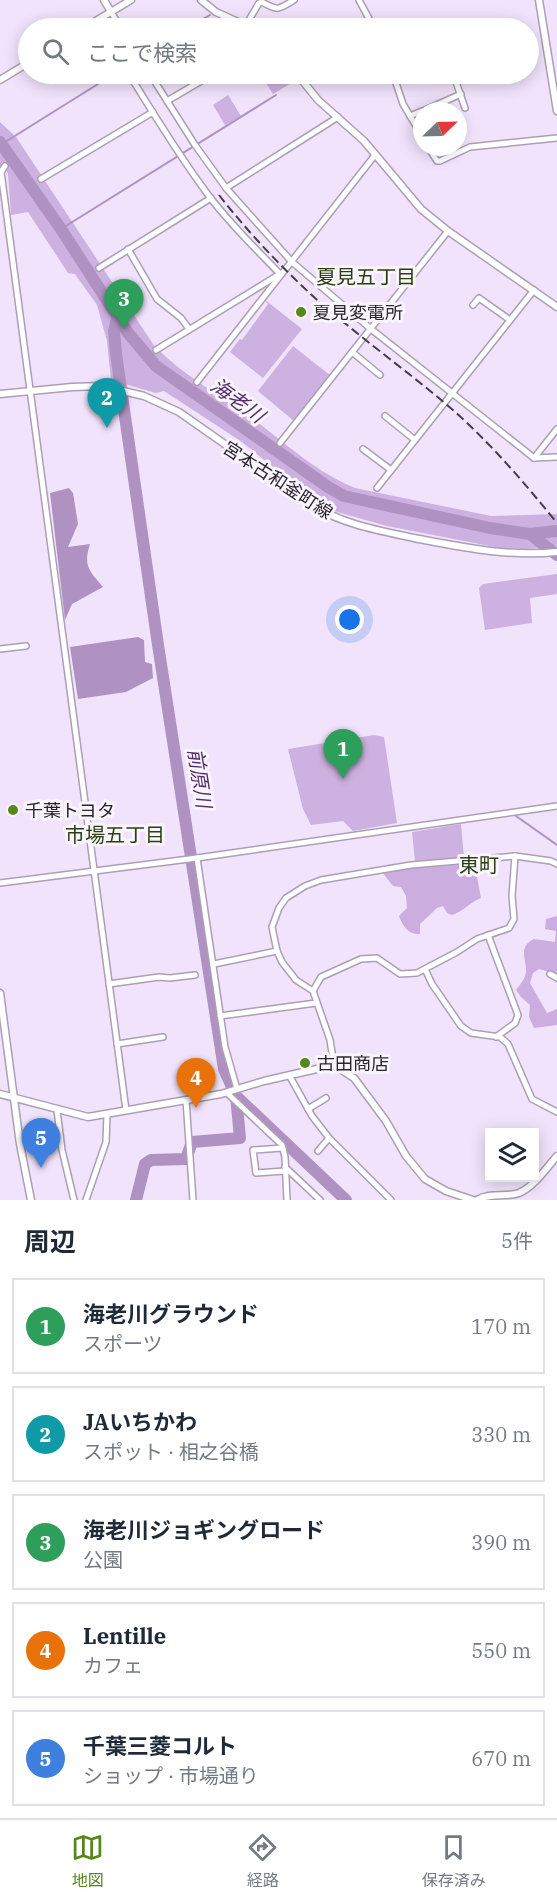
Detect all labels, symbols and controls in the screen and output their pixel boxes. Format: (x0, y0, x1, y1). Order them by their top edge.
search box (18, 18, 539, 84)
icon: search (39, 35, 72, 68)
text: ここで検索 (87, 38, 197, 67)
north arrow (413, 102, 467, 156)
district label: 夏見五丁目 (316, 263, 416, 290)
pin: 3 (104, 280, 144, 329)
place label: 夏見変電所 (313, 301, 403, 324)
marker: 夏見変電所 (294, 305, 308, 319)
water label: 海老川 (206, 371, 272, 430)
pin: 2 (88, 378, 126, 428)
street label: 宮本古和釜町線 (219, 436, 337, 524)
your location (335, 605, 364, 634)
pin: 1 (324, 730, 362, 779)
water label: 前原川 (182, 746, 218, 812)
place label: 千葉トヨタ (25, 799, 115, 822)
marker: 千葉トヨタ (6, 803, 20, 817)
district label: 市場五丁目 (65, 821, 165, 848)
district label: 東町 (459, 851, 499, 878)
place label: 古田商店 (317, 1052, 389, 1075)
marker: 古田商店 (298, 1056, 312, 1070)
pin: 4 (176, 1058, 216, 1108)
pin: 5 (22, 1118, 60, 1168)
map controls (485, 1128, 539, 1182)
button: layers (485, 1128, 539, 1182)
text: 周辺 (24, 1224, 76, 1258)
text: 5件 (501, 1227, 533, 1254)
text: 海老川グラウンド (83, 1299, 259, 1328)
text: 1 (40, 1313, 52, 1340)
text: 170 m (471, 1313, 531, 1340)
text: スポーツ (83, 1330, 163, 1357)
text: JAいちかわ (83, 1407, 197, 1436)
text: 2 (40, 1421, 52, 1448)
text: 330 m (471, 1421, 531, 1448)
text: スポット · 相之谷橋 (83, 1438, 259, 1465)
text: 海老川ジョギングロード (83, 1515, 325, 1544)
text: 3 (40, 1529, 52, 1556)
text: 390 m (471, 1529, 531, 1556)
text: 公園 (83, 1546, 123, 1573)
text: Lentille (83, 1621, 166, 1650)
text: 4 (40, 1637, 52, 1664)
text: 550 m (471, 1637, 531, 1664)
text: カフェ (83, 1652, 143, 1679)
text: 千葉三菱コルト (83, 1731, 237, 1760)
text: 5 (40, 1745, 52, 1772)
text: 670 m (471, 1745, 531, 1772)
text: ショップ · 市場通り (83, 1762, 259, 1789)
tab: 地図 (71, 1831, 104, 1891)
tab: 経路 (246, 1831, 279, 1891)
tab: 保存済み (422, 1831, 486, 1891)

